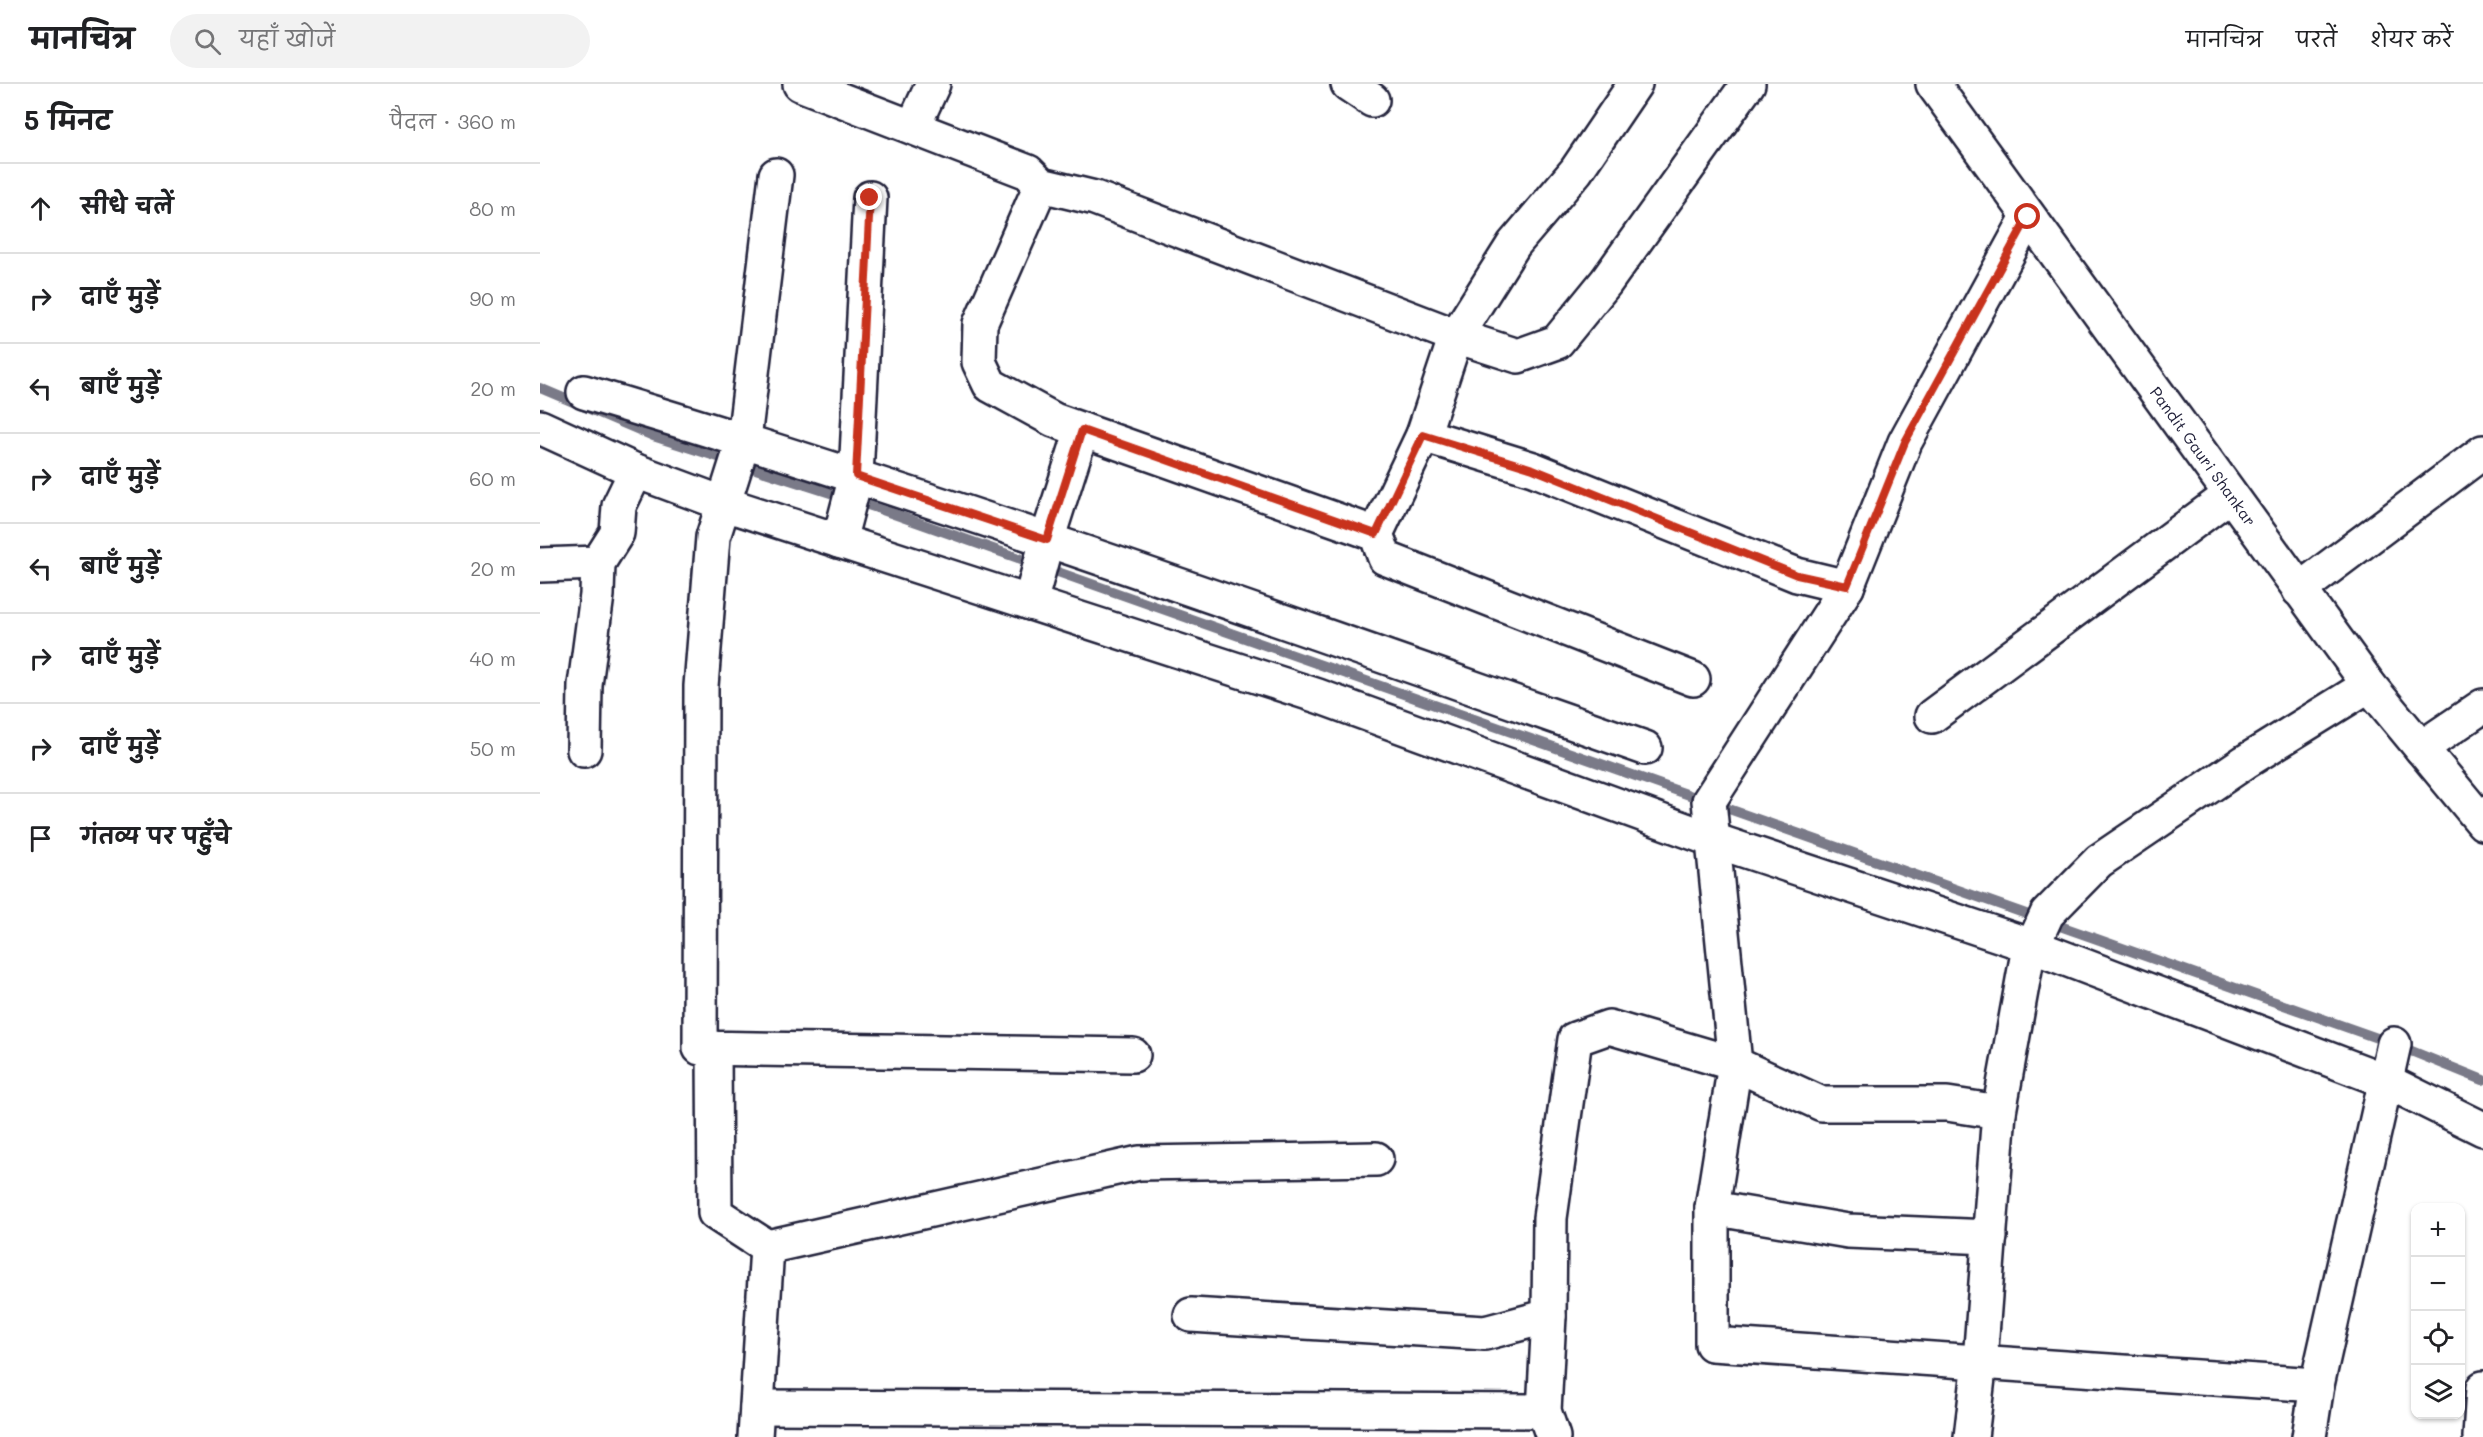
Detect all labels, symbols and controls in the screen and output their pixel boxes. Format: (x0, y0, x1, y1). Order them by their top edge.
search box (170, 14, 590, 68)
text: मानचित्र (30, 20, 134, 56)
text: यहाँ खोजें (239, 24, 335, 53)
icon: search (191, 25, 224, 58)
text: मानचित्र (2186, 25, 2263, 52)
text: परतें (2296, 25, 2337, 52)
text: शेयर करें (2370, 25, 2453, 52)
text: 5 मिनट (24, 103, 112, 137)
text: पैदल · 360 m (390, 108, 516, 134)
route end (856, 184, 882, 210)
text: सीधे चलें (81, 191, 173, 220)
icon: ahead (24, 192, 57, 225)
text: 80 m (469, 195, 516, 221)
route start (2014, 203, 2040, 229)
text: दाएँ मुड़ें (81, 281, 160, 310)
icon: right (24, 282, 57, 315)
text: 90 m (470, 285, 516, 311)
text: बाएँ मुड़ें (81, 371, 161, 400)
icon: left (24, 372, 57, 405)
text: 20 m (470, 375, 516, 401)
street label: Pandit Gauri Shankar (2146, 382, 2261, 530)
text: दाएँ मुड़ें (81, 461, 160, 490)
icon: right (24, 462, 57, 495)
text: 60 m (469, 465, 516, 491)
text: बाएँ मुड़ें (81, 551, 161, 580)
icon: left (24, 552, 57, 585)
text: 20 m (470, 555, 516, 581)
text: दाएँ मुड़ें (81, 641, 160, 670)
icon: right (24, 642, 57, 675)
text: 40 m (470, 645, 516, 671)
text: दाएँ मुड़ें (81, 731, 160, 760)
icon: right (24, 732, 57, 765)
text: 50 m (470, 735, 516, 761)
text: गंतव्य पर पहुँचे (81, 821, 231, 850)
icon: arrive (24, 822, 57, 855)
map controls (2411, 1203, 2465, 1419)
button: + (2411, 1203, 2465, 1257)
button: − (2411, 1257, 2465, 1311)
button: locate (2411, 1311, 2465, 1365)
button: layers (2411, 1365, 2465, 1419)

